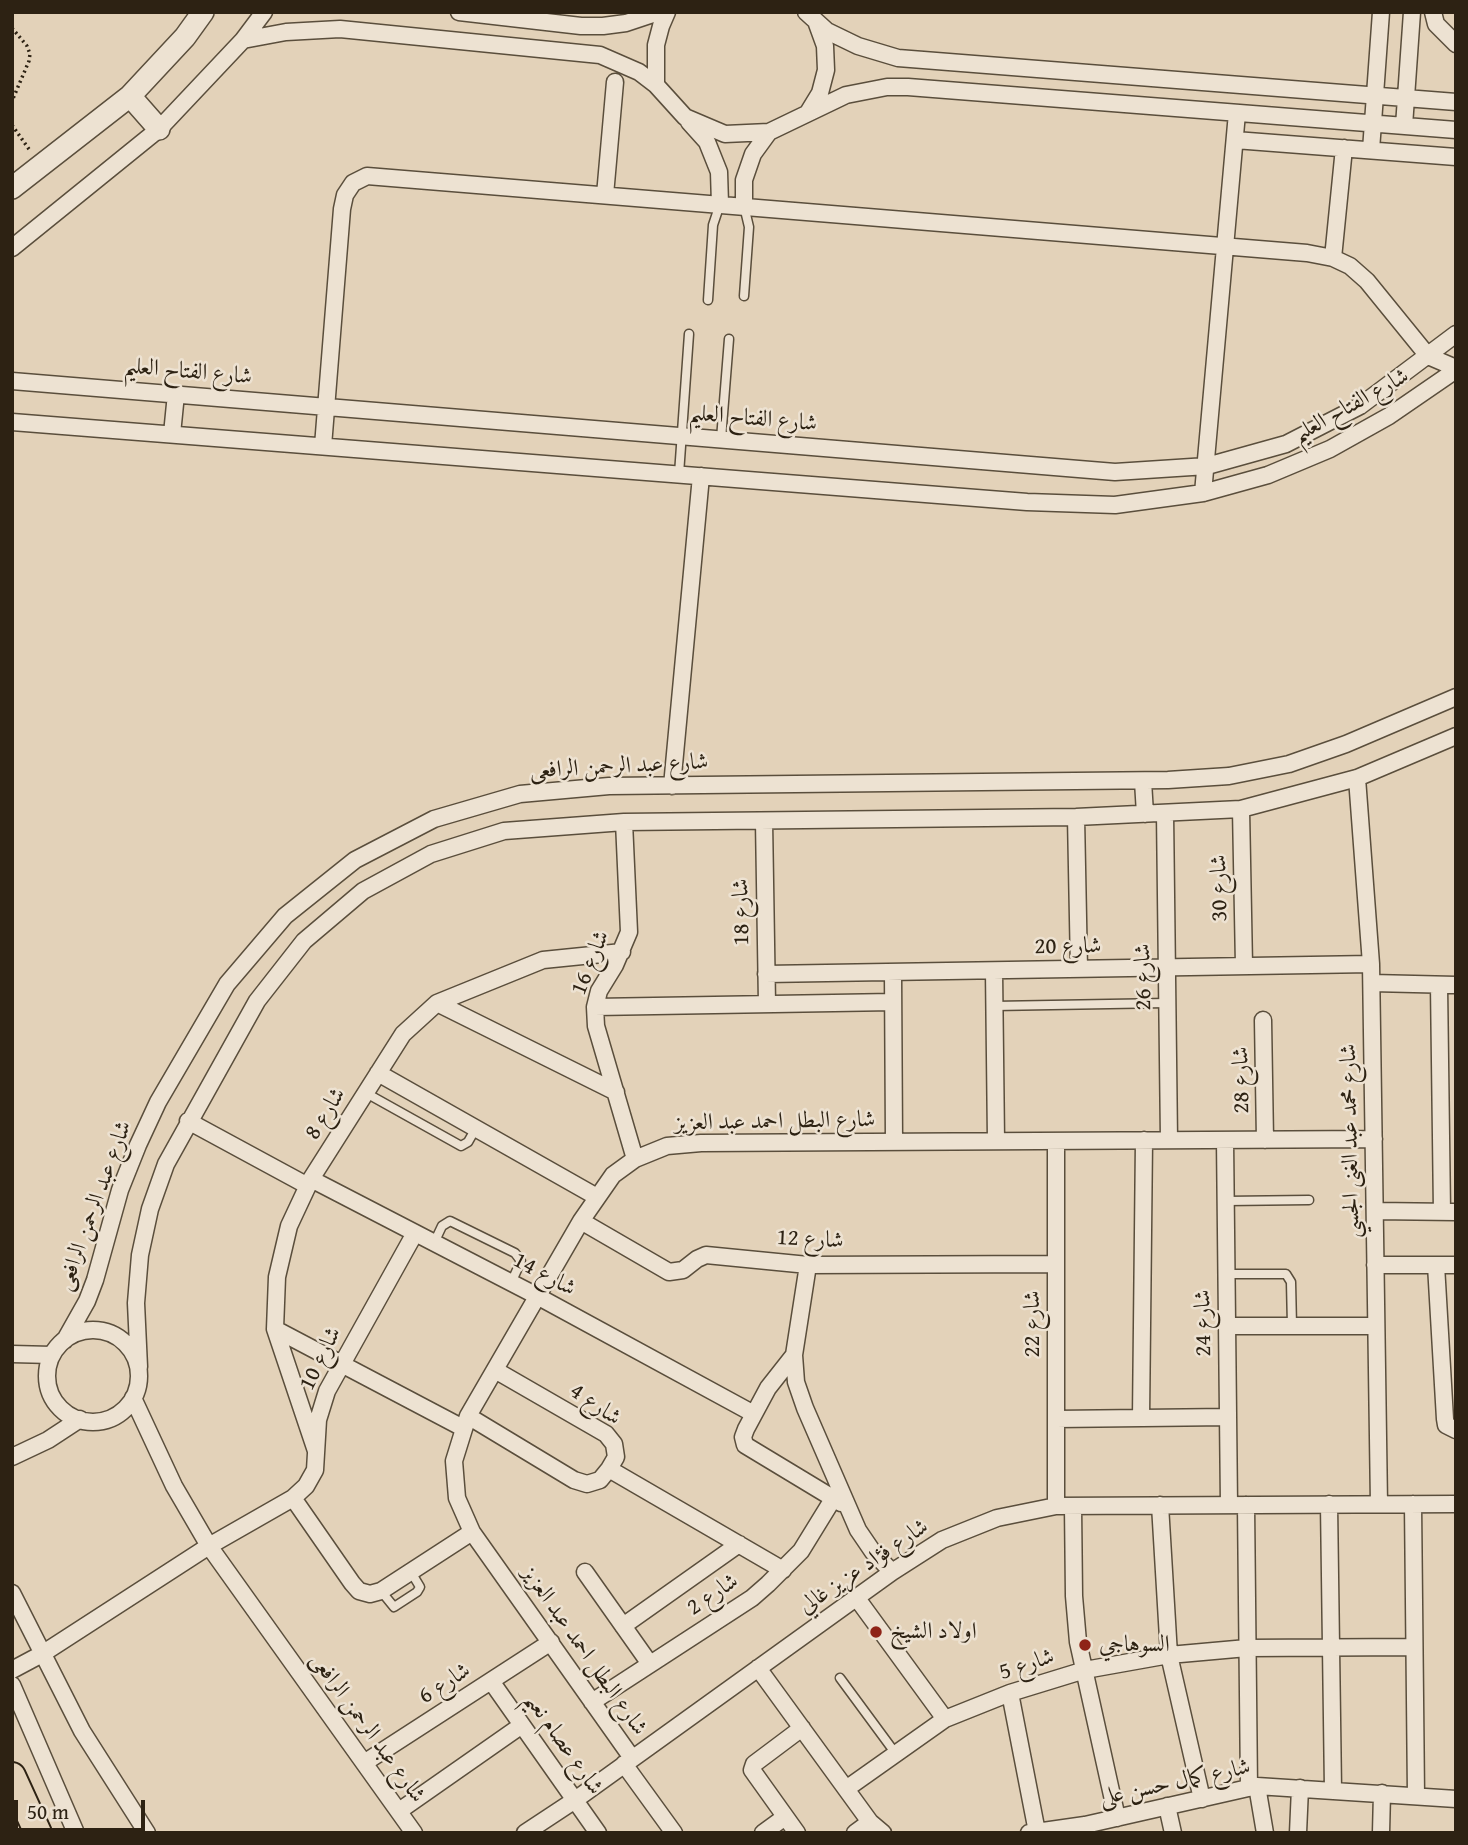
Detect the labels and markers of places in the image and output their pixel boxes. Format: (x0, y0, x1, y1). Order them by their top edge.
place label: اولاد الشيخ (890, 1618, 977, 1646)
marker: اولاد الشيخ (868, 1624, 884, 1640)
place label: السوهاجي (1099, 1631, 1170, 1659)
marker: السوهاجي (1077, 1637, 1093, 1653)

